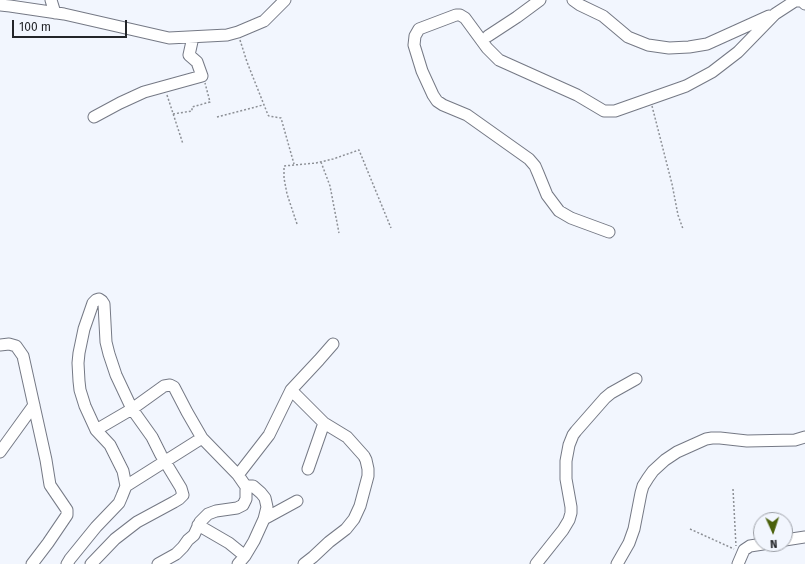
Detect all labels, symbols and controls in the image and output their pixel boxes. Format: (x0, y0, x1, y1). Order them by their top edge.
scale bar (14, 12, 129, 38)
text: 100 m (19, 20, 51, 34)
north arrow (753, 512, 793, 552)
text: N (770, 537, 778, 550)

